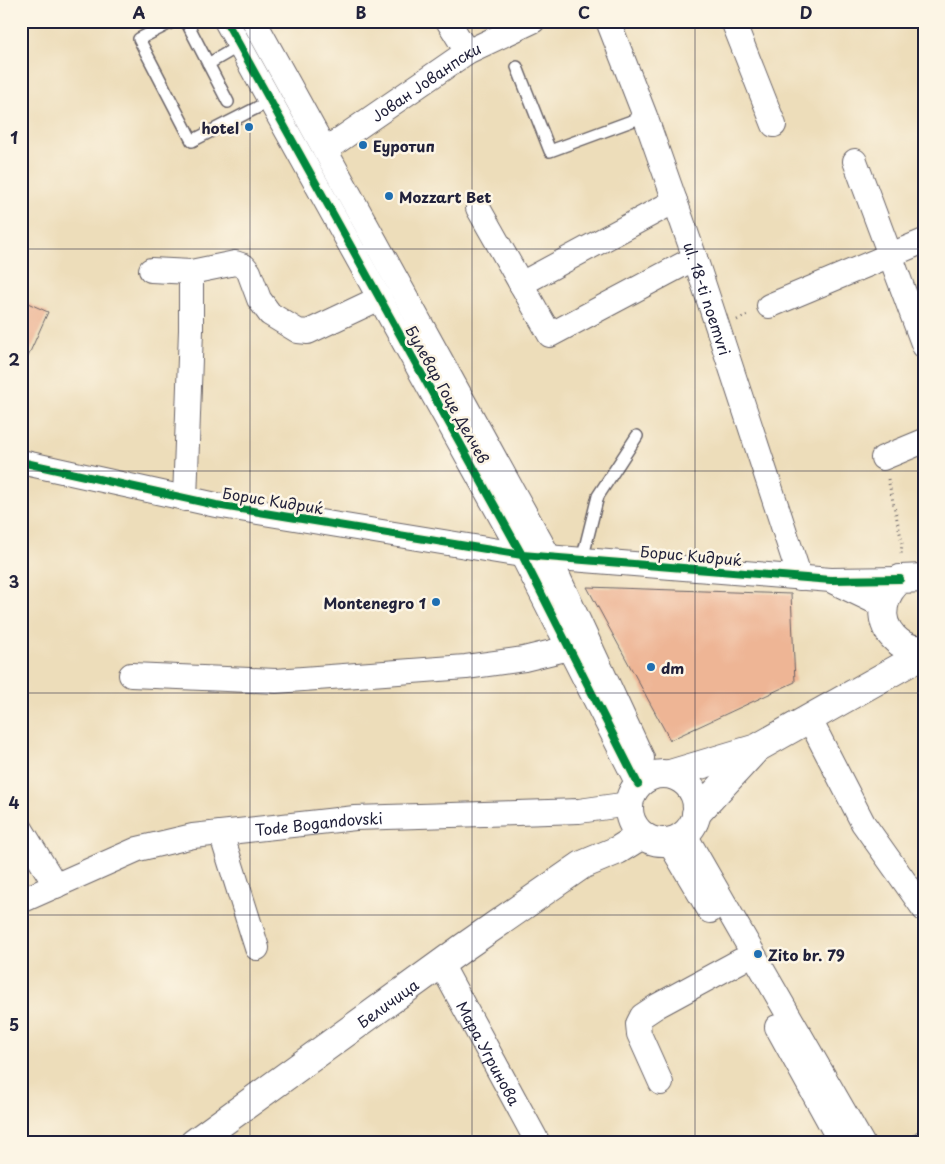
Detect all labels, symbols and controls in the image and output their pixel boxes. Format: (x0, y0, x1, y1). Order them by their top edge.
text: A (133, 0, 146, 24)
text: B (356, 0, 367, 24)
text: C (578, 0, 590, 24)
text: D (800, 0, 812, 24)
street label: Јован Јованпски (366, 36, 484, 127)
place label: hotel (201, 116, 239, 139)
marker: hotel (243, 121, 255, 133)
text: 1 (10, 125, 18, 149)
place label: Еуротип (373, 134, 435, 157)
marker: Еуротип (357, 139, 369, 151)
place label: Mozzart Bet (399, 185, 492, 208)
marker: Mozzart Bet (383, 190, 395, 202)
street label: ul. 18-ti noemvri (679, 239, 738, 358)
street label: Булевар Гоце Делчев (400, 321, 496, 467)
text: 2 (8, 347, 20, 371)
street label: Борис Кидриќ (221, 481, 325, 519)
street label: Борис Кидриќ (639, 539, 743, 571)
text: 3 (9, 569, 19, 593)
place label: Montenegro 1 (324, 591, 426, 614)
marker: Montenegro 1 (430, 596, 442, 608)
place label: dm (661, 656, 684, 679)
marker: dm (645, 661, 657, 673)
text: 4 (9, 790, 20, 814)
street label: Tode Bogandovski (254, 806, 383, 841)
place label: Zito br. 79 (768, 943, 845, 966)
marker: Zito br. 79 (752, 948, 764, 960)
street label: Беличица (352, 972, 423, 1033)
street label: Мара Угринова (451, 996, 527, 1110)
text: 5 (9, 1012, 19, 1036)

